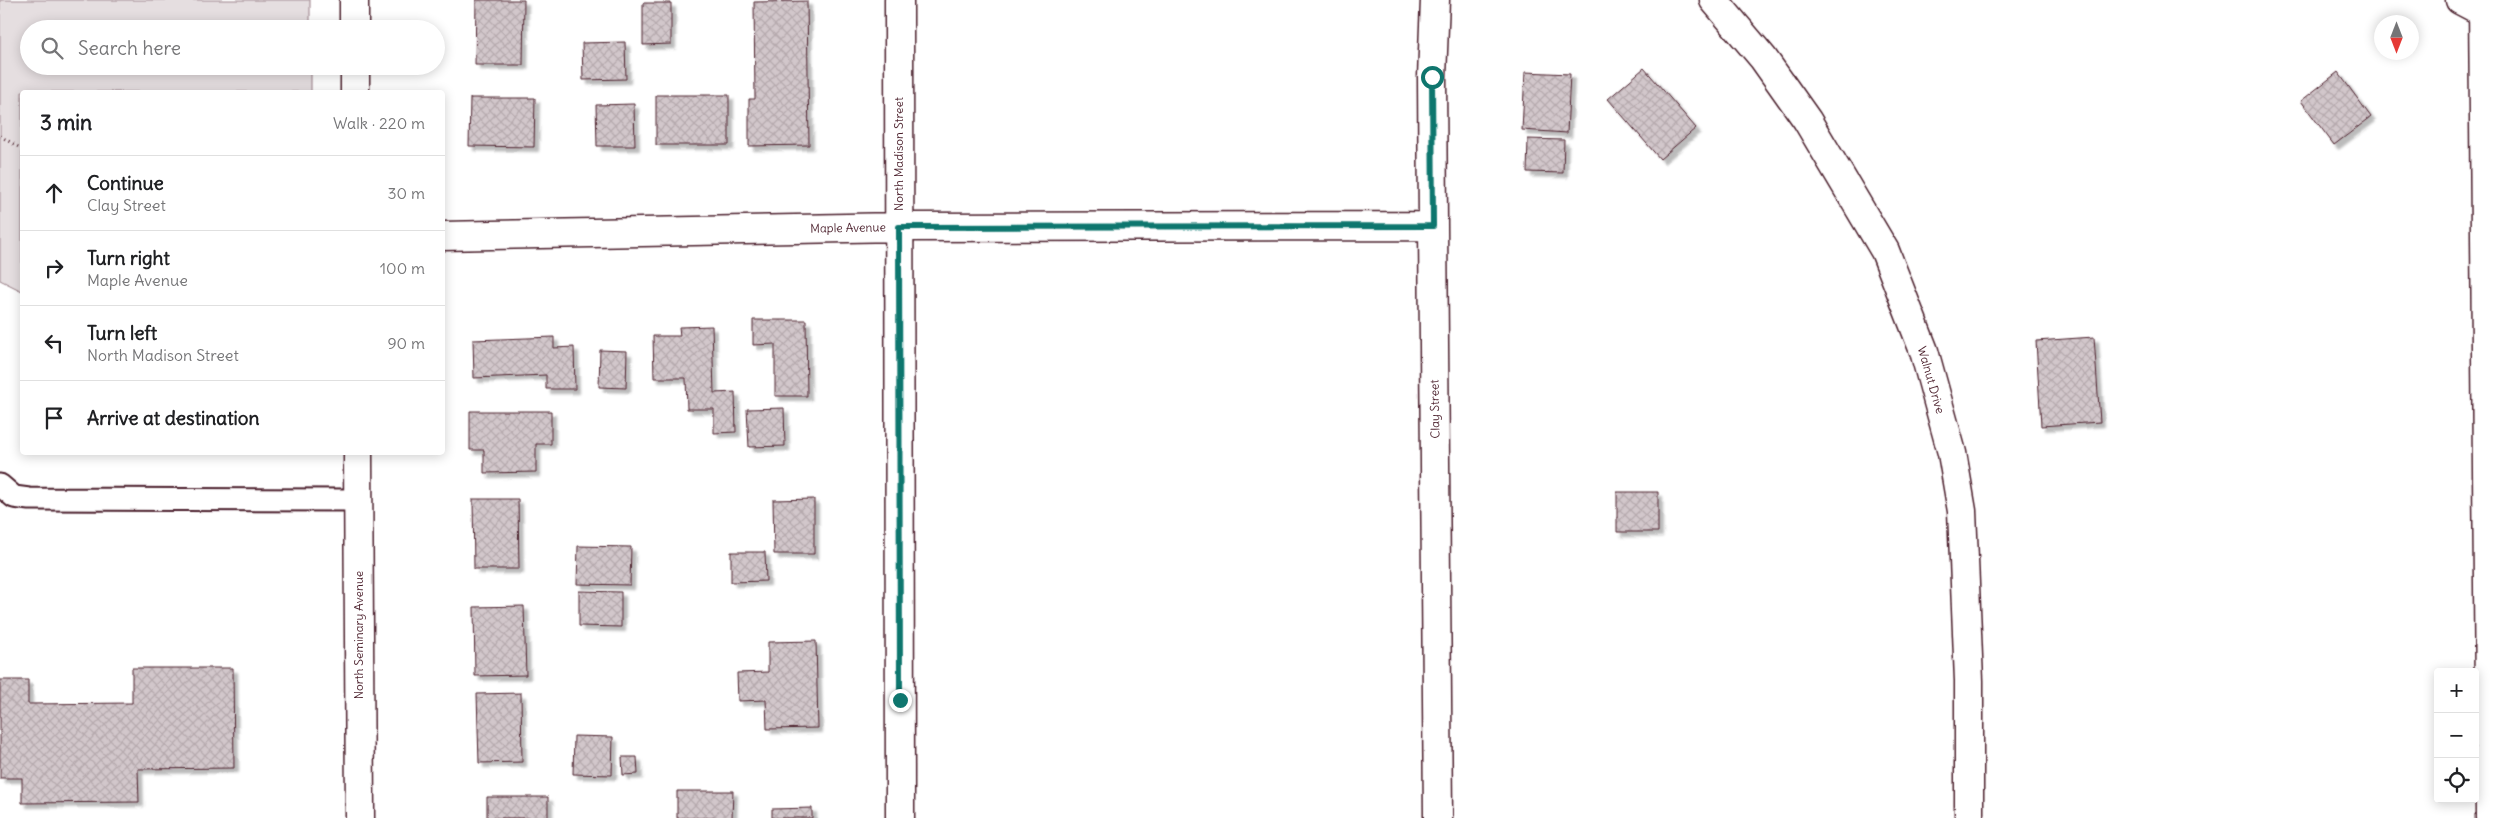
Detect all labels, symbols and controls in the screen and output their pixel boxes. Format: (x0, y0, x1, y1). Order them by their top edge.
north arrow (2374, 15, 2419, 60)
search box (20, 20, 445, 75)
icon: search (38, 34, 66, 62)
text: Search here (78, 36, 181, 60)
route start (1421, 66, 1444, 89)
street label: North Madison Street (891, 97, 906, 211)
text: 3 min (40, 109, 92, 136)
text: Walk · 220 m (333, 113, 425, 133)
text: Continue (87, 171, 164, 195)
icon: ahead (40, 179, 68, 207)
text: 30 m (388, 183, 425, 203)
text: Clay Street (87, 195, 166, 215)
street label: Maple Avenue (810, 219, 886, 236)
text: Turn right (87, 246, 170, 270)
icon: right (40, 254, 68, 282)
text: 100 m (380, 258, 425, 278)
text: Maple Avenue (87, 270, 188, 290)
text: Turn left (87, 321, 157, 345)
icon: left (40, 329, 68, 357)
text: 90 m (387, 333, 425, 353)
text: North Madison Street (87, 345, 239, 365)
street label: Walnut Drive (1915, 345, 1948, 415)
street label: Clay Street (1426, 379, 1443, 439)
icon: arrive (40, 404, 68, 432)
text: Arrive at destination (87, 406, 260, 430)
street label: North Seminary Avenue (351, 571, 366, 699)
map controls (2434, 668, 2479, 803)
button: + (2434, 668, 2479, 713)
route end (889, 689, 912, 712)
button: − (2434, 713, 2479, 758)
button: locate (2434, 758, 2479, 803)

